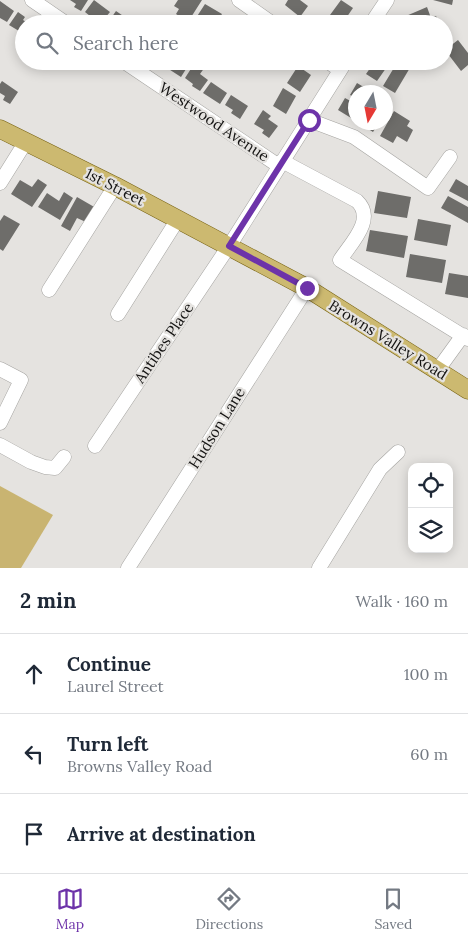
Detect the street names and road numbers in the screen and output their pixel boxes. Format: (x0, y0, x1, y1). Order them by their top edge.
street label: Westwood Avenue (156, 78, 273, 165)
street label: 1st Street (82, 163, 149, 210)
street label: Browns Valley Road (325, 295, 451, 384)
street label: Antibes Place (129, 299, 197, 387)
street label: Hudson Lane (184, 384, 249, 472)

